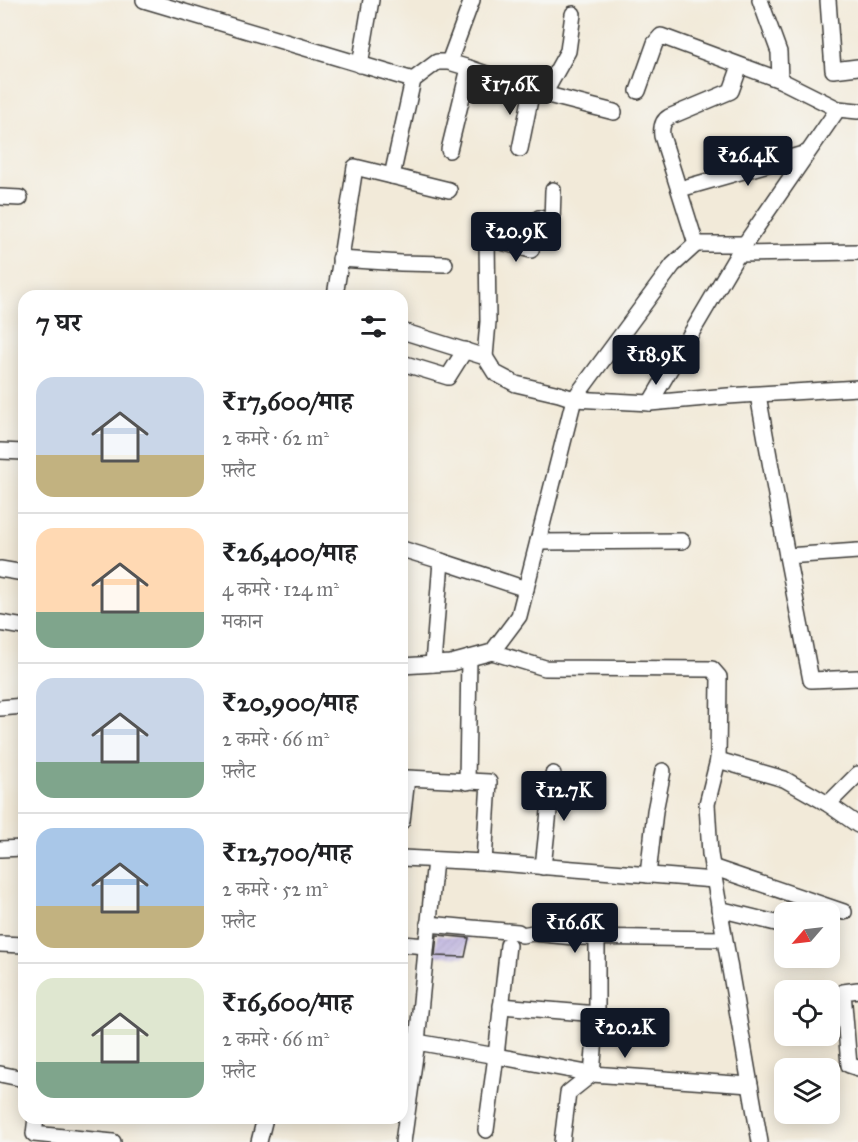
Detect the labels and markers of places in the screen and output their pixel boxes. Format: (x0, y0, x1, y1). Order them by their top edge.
pin: ₹17.6K (461, 65, 559, 116)
pin: ₹26.4K (699, 136, 797, 187)
pin: ₹20.9K (467, 212, 565, 263)
pin: ₹18.9K (607, 335, 705, 386)
pin: ₹12.7K (515, 771, 613, 822)
pin: ₹16.6K (526, 903, 624, 954)
pin: ₹20.2K (576, 1008, 674, 1059)

